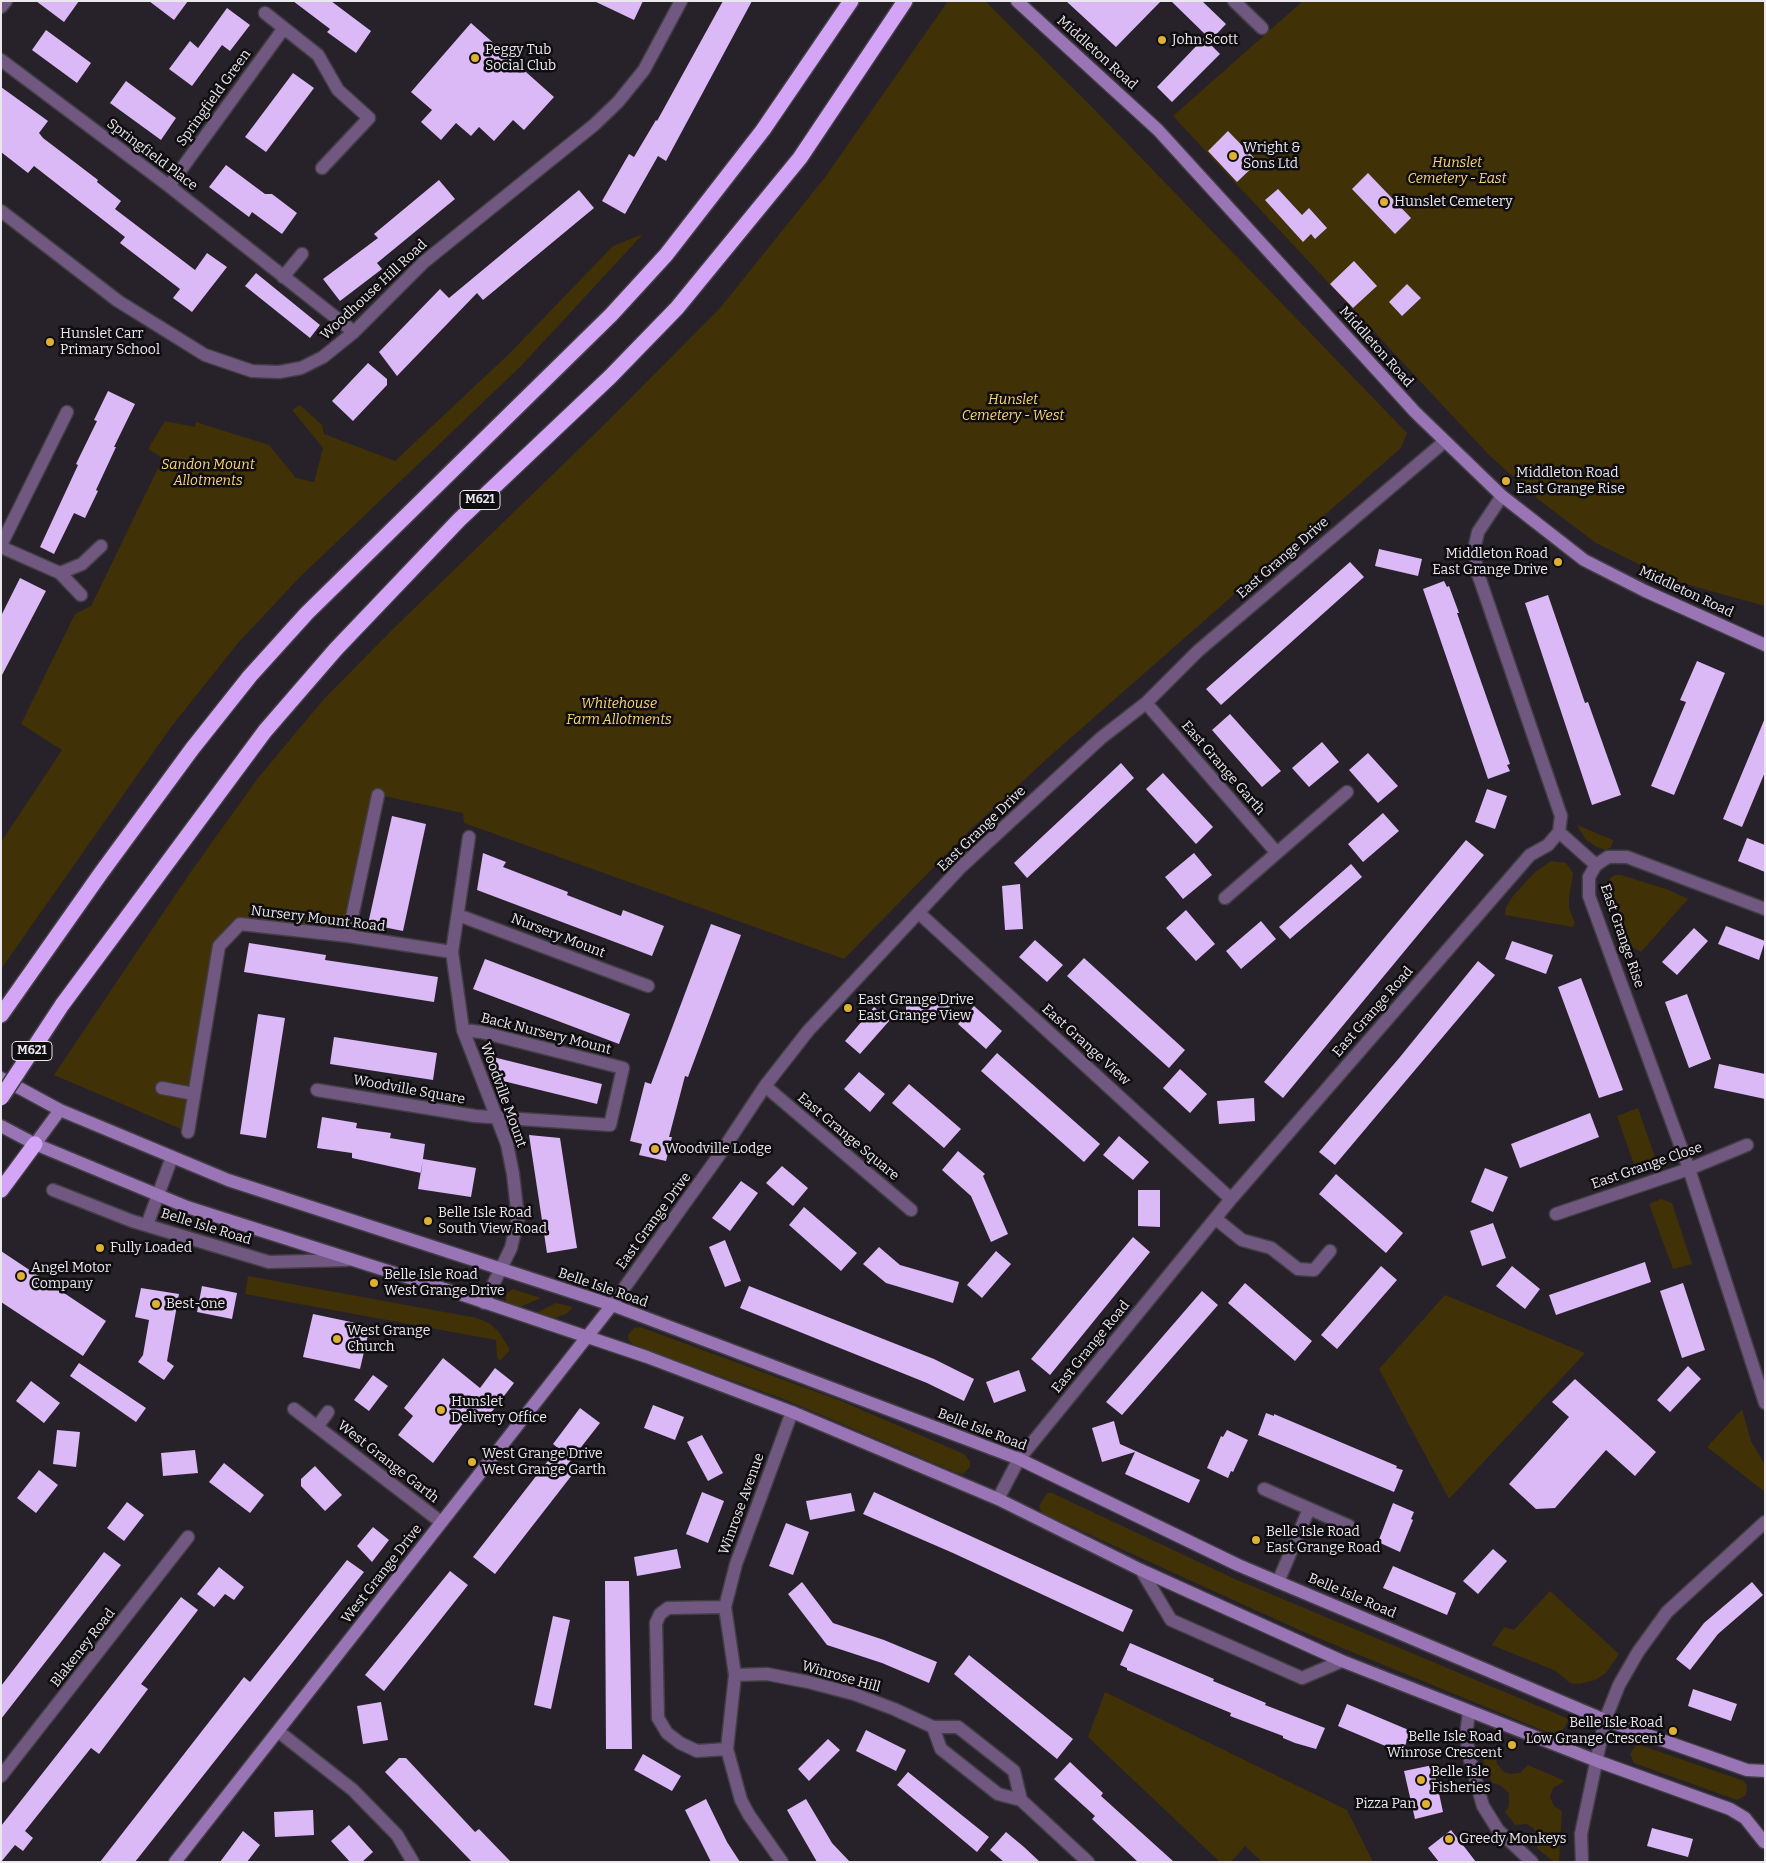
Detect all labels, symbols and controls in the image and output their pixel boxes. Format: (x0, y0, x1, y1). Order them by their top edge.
street label: Middleton Road (1053, 12, 1141, 94)
place label: John Scott (1172, 32, 1238, 48)
marker: John Scott (1156, 34, 1168, 46)
place label: Peggy Tub Social Club (485, 42, 556, 74)
street label: Springfield Green (173, 46, 255, 150)
marker: Peggy Tub Social Club (469, 52, 481, 64)
street label: Springfield Place (103, 115, 201, 195)
place label: Wright & Sons Ltd (1243, 140, 1301, 172)
marker: Wright & Sons Ltd (1227, 150, 1239, 162)
park label: Hunslet Cemetery - East (1408, 155, 1506, 188)
place label: Hunslet Cemetery (1394, 194, 1513, 210)
marker: Hunslet Cemetery (1378, 196, 1390, 208)
street label: Woodhouse Hill Road (317, 236, 431, 344)
street label: Middleton Road (1335, 303, 1417, 391)
place label: Hunslet Carr Primary School (60, 326, 160, 358)
marker: Hunslet Carr Primary School (44, 336, 56, 348)
park label: Hunslet Cemetery - West (962, 392, 1064, 424)
park label: Sandon Mount Allotments (161, 457, 255, 490)
place label: Middleton Road East Grange Rise (1516, 465, 1625, 498)
marker: Middleton Road East Grange Rise (1500, 475, 1512, 487)
road number: M621 (460, 490, 500, 510)
street label: East Grange Drive (1234, 514, 1332, 602)
place label: Middleton Road East Grange Drive (1432, 546, 1548, 578)
marker: Middleton Road East Grange Drive (1552, 556, 1564, 568)
street label: Middleton Road (1636, 563, 1736, 621)
park label: Whitehouse Farm Allotments (566, 696, 672, 729)
street label: East Grange Garth (1178, 718, 1268, 818)
street label: East Grange Drive (934, 783, 1030, 875)
street label: East Grange Rise (1596, 882, 1648, 990)
street label: Nursery Mount Road (250, 902, 386, 936)
street label: Nursery Mount (508, 910, 608, 962)
street label: East Grange Road (1329, 963, 1417, 1061)
place label: East Grange Drive East Grange View (858, 992, 974, 1024)
street label: East Grange View (1038, 1001, 1134, 1089)
marker: East Grange Drive East Grange View (842, 1002, 854, 1014)
street label: Back Nursery Mount (479, 1010, 613, 1058)
street label: Woodville Mount (476, 1040, 530, 1150)
road number: M621 (12, 1042, 52, 1060)
street label: Woodville Square (352, 1072, 466, 1108)
street label: East Grange Square (794, 1090, 902, 1184)
street label: East Grange Close (1589, 1139, 1705, 1193)
place label: Woodville Lodge (665, 1141, 772, 1157)
marker: Woodville Lodge (649, 1143, 661, 1155)
street label: East Grange Drive (613, 1169, 695, 1273)
street label: Belle Isle Road (159, 1205, 253, 1249)
place label: Belle Isle Road South View Road (438, 1205, 547, 1238)
marker: Belle Isle Road South View Road (422, 1215, 434, 1227)
place label: Fully Loaded (110, 1240, 192, 1256)
marker: Fully Loaded (94, 1242, 106, 1254)
place label: Angel Motor Company (31, 1260, 111, 1292)
street label: Belle Isle Road (556, 1265, 650, 1311)
place label: Belle Isle Road West Grange Drive (384, 1267, 505, 1300)
marker: Angel Motor Company (15, 1270, 27, 1282)
marker: Belle Isle Road West Grange Drive (368, 1277, 380, 1289)
place label: Best-one (166, 1296, 225, 1312)
street label: East Grange Road (1049, 1297, 1133, 1397)
marker: Best-one (150, 1298, 162, 1310)
place label: West Grange Church (347, 1323, 430, 1355)
marker: West Grange Church (331, 1333, 343, 1345)
place label: Hunslet Delivery Office (451, 1394, 547, 1426)
marker: Hunslet Delivery Office (435, 1404, 447, 1416)
street label: Belle Isle Road (935, 1405, 1029, 1455)
street label: West Grange Garth (334, 1417, 442, 1507)
place label: West Grange Drive West Grange Garth (482, 1446, 606, 1478)
street label: Winrose Avenue (716, 1451, 768, 1557)
marker: West Grange Drive West Grange Garth (466, 1456, 478, 1468)
street label: West Grange Drive (338, 1521, 426, 1627)
place label: Belle Isle Road East Grange Road (1266, 1524, 1380, 1556)
marker: Belle Isle Road East Grange Road (1250, 1534, 1262, 1546)
street label: Belle Isle Road (1306, 1570, 1398, 1622)
street label: Blakeney Road (47, 1605, 119, 1691)
street label: Winrose Hill (800, 1658, 882, 1696)
place label: Belle Isle Road Low Grange Crescent (1526, 1715, 1663, 1748)
marker: Belle Isle Road Low Grange Crescent (1667, 1725, 1679, 1737)
place label: Belle Isle Road Winrose Crescent (1387, 1729, 1502, 1761)
marker: Belle Isle Road Winrose Crescent (1506, 1739, 1518, 1751)
place label: Belle Isle Fisheries (1431, 1764, 1490, 1796)
marker: Belle Isle Fisheries (1415, 1774, 1427, 1786)
place label: Pizza Pan (1355, 1796, 1416, 1812)
marker: Pizza Pan (1420, 1798, 1432, 1810)
place label: Greedy Monkeys (1459, 1831, 1567, 1847)
marker: Greedy Monkeys (1443, 1833, 1455, 1845)

